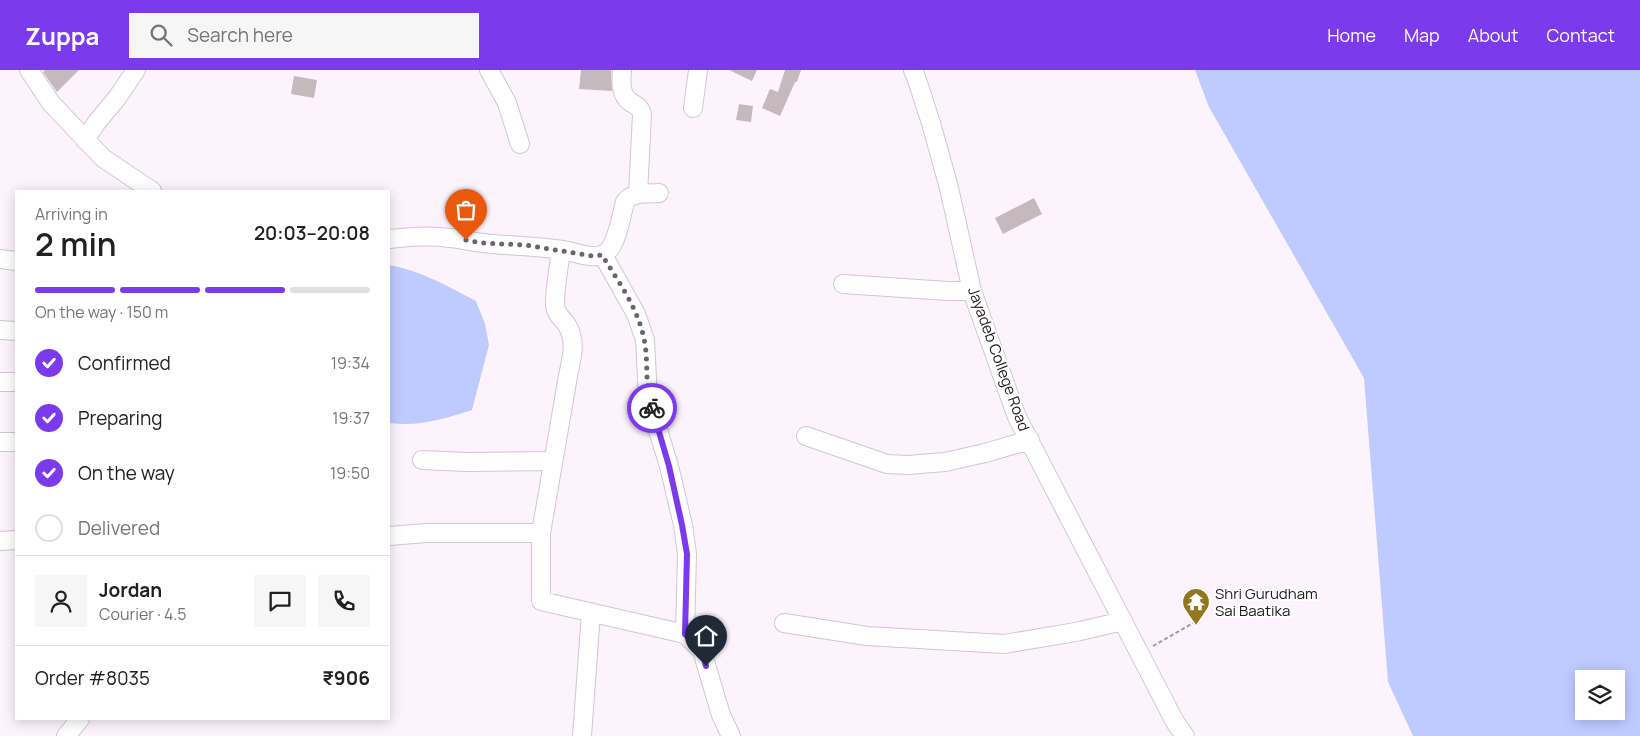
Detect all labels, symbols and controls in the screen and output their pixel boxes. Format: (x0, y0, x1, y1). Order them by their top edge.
search box (129, 13, 479, 58)
text: Zuppa (25, 19, 99, 52)
icon: search (147, 21, 175, 49)
text: Search here (187, 22, 293, 48)
text: Home (1327, 23, 1376, 47)
text: Map (1404, 23, 1440, 47)
text: About (1468, 23, 1518, 47)
text: Contact (1546, 23, 1615, 47)
pin (445, 189, 487, 240)
icon: bag (452, 196, 480, 224)
text: Arriving in (35, 203, 108, 225)
text: 20:03–20:08 (254, 220, 370, 246)
text: 2 min (35, 222, 117, 266)
street label: Jayadeb College Road (963, 284, 1035, 434)
text: On the way · 150 m (35, 301, 168, 323)
icon: check (35, 349, 63, 377)
text: Confirmed (78, 350, 171, 376)
text: 19:34 (331, 352, 370, 374)
courier (627, 383, 677, 433)
icon: bike (638, 394, 666, 422)
icon: check (35, 404, 63, 432)
text: Preparing (78, 405, 163, 431)
text: 19:37 (332, 407, 370, 429)
icon: check (35, 459, 63, 487)
text: On the way (78, 460, 175, 486)
text: 19:50 (330, 462, 370, 484)
text: Delivered (78, 515, 160, 541)
button: person (35, 575, 87, 627)
button: chat (254, 575, 306, 627)
button: phone (318, 575, 370, 627)
text: Jordan (99, 577, 162, 603)
place label: Shri Gurudham Sai Baatika (1215, 583, 1318, 621)
temple icon: Shri Gurudham Sai Baatika (1181, 587, 1211, 626)
text: Courier · 4.5 (99, 603, 186, 625)
pin (685, 615, 727, 666)
icon: home (692, 622, 720, 650)
text: Order #8035 (35, 665, 150, 691)
text: ₹906 (322, 665, 370, 691)
map controls (1575, 670, 1625, 720)
button: layers (1575, 670, 1625, 720)

